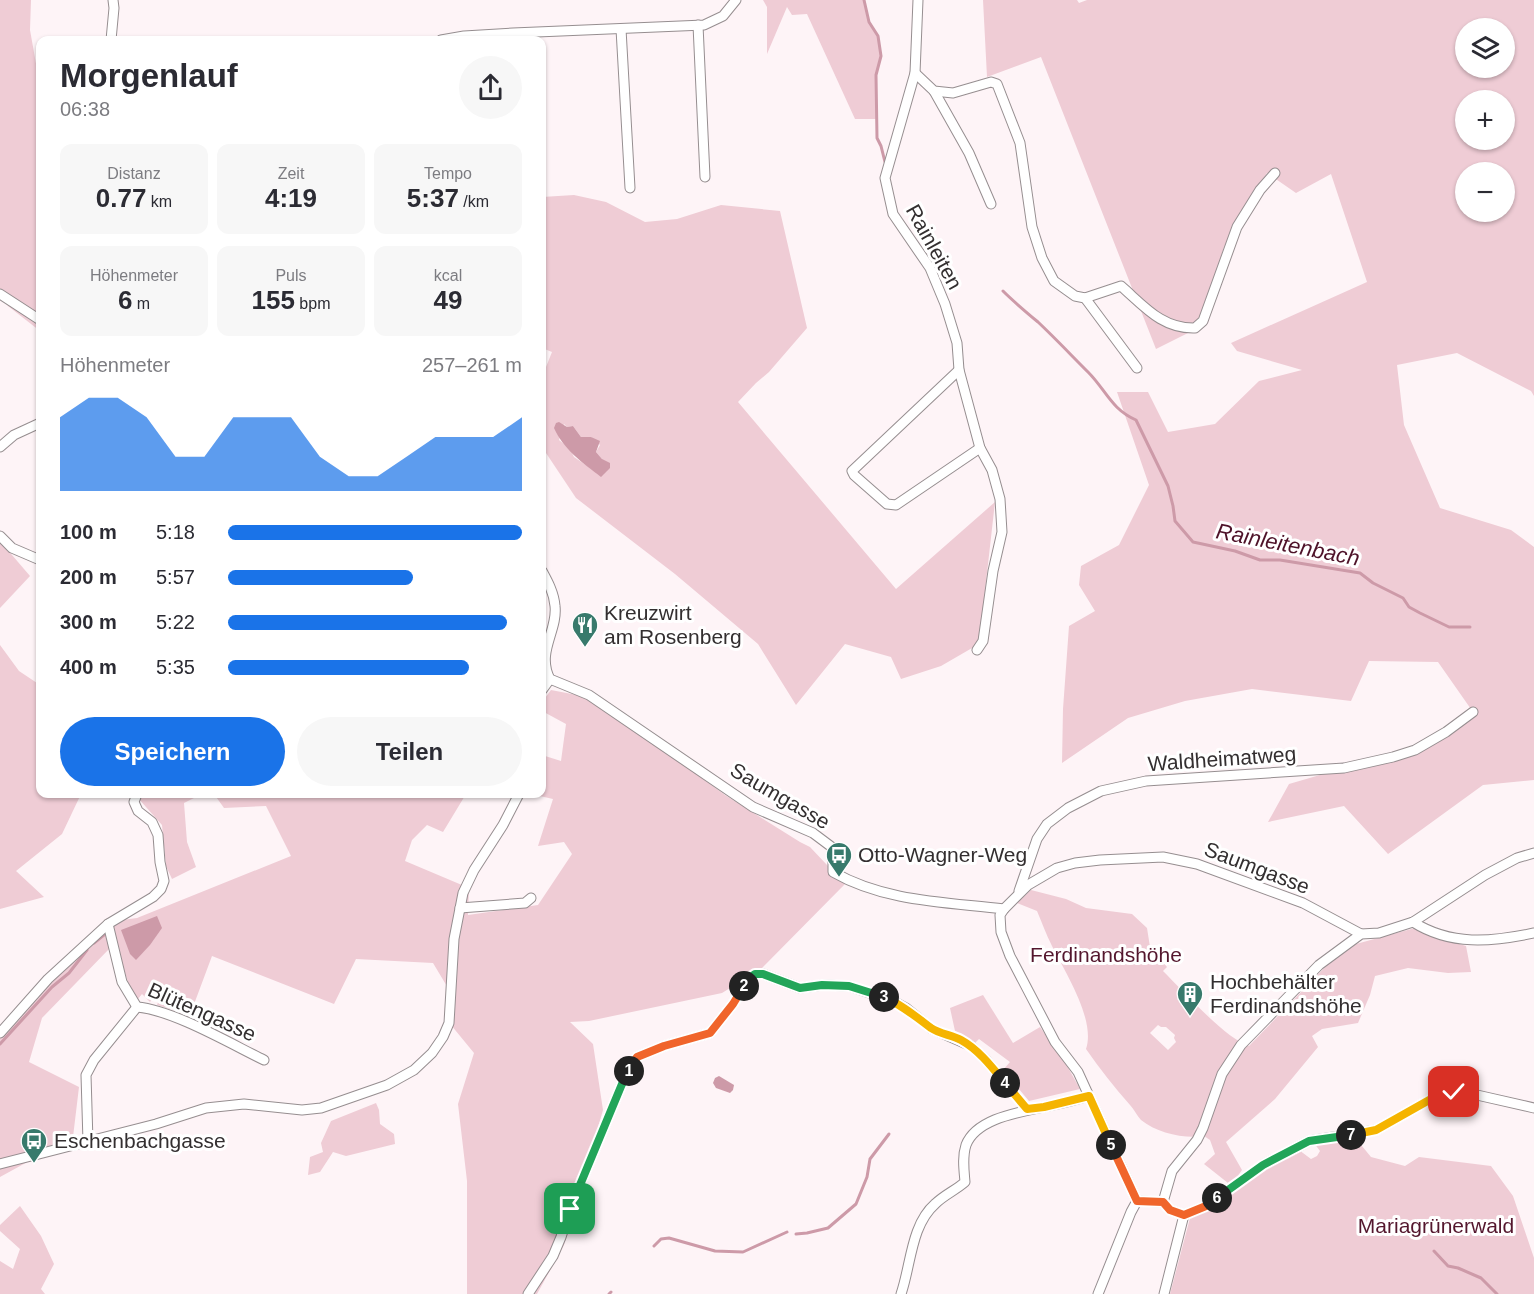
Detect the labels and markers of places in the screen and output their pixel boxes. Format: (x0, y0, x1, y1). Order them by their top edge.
place label: Kreuzwirt am Rosenberg (604, 601, 742, 648)
restaurant icon: Kreuzwirt am Rosenberg (570, 610, 600, 648)
bus stop icon: Otto-Wagner-Weg (824, 840, 854, 878)
place label: Otto-Wagner-Weg (858, 843, 1027, 866)
place label: Hochbehälter Ferdinandshöhe (1210, 970, 1362, 1017)
pin: 2 (729, 971, 759, 1001)
building icon: Hochbehälter Ferdinandshöhe (1175, 979, 1205, 1017)
pin: 3 (869, 982, 899, 1012)
pin: 1 (614, 1056, 644, 1086)
pin (1428, 1066, 1479, 1117)
pin: 4 (990, 1068, 1020, 1098)
pin: 7 (1336, 1120, 1366, 1150)
bus stop icon: Eschenbachgasse (19, 1126, 49, 1164)
place label: Eschenbachgasse (54, 1129, 226, 1152)
pin: 5 (1096, 1130, 1126, 1160)
pin (544, 1183, 595, 1234)
pin: 6 (1202, 1183, 1232, 1213)

